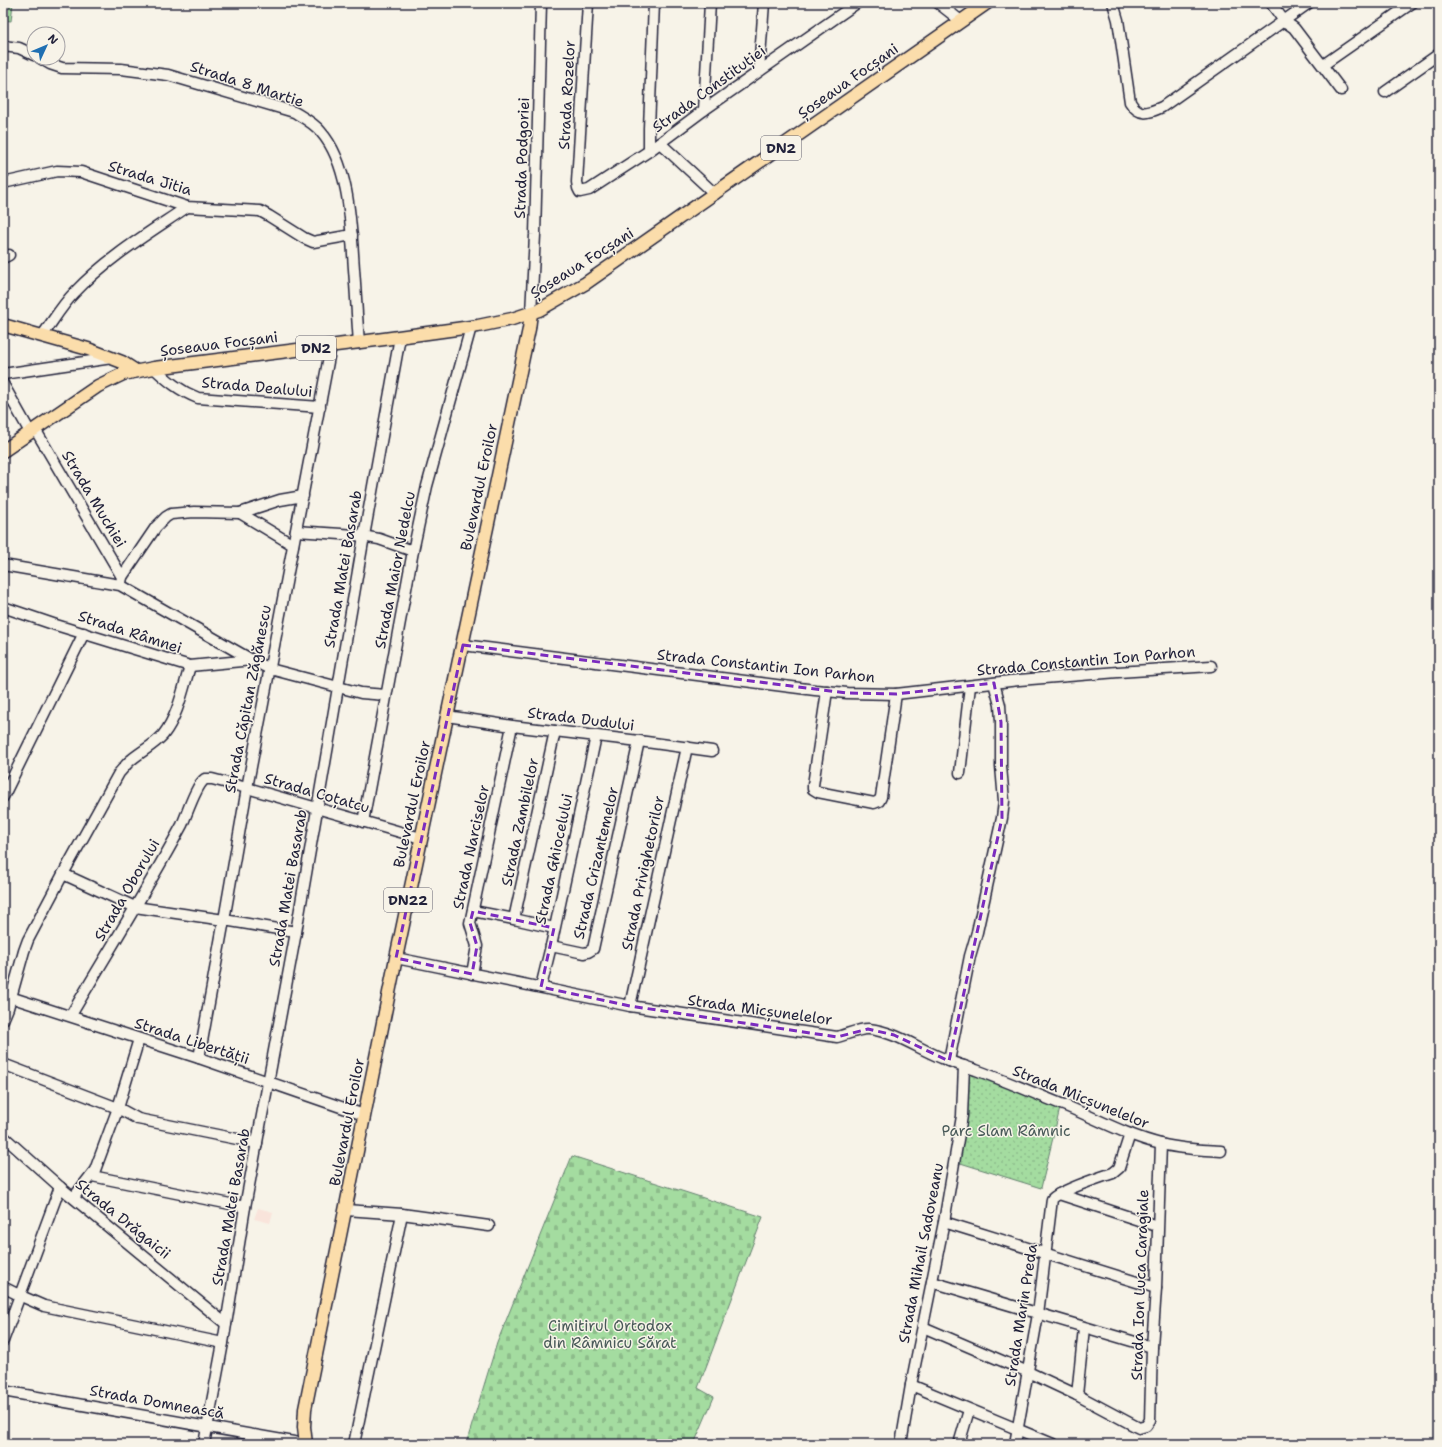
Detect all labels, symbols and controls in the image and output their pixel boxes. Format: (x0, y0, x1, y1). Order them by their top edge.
north arrow (26, 26, 66, 66)
text: N (44, 31, 61, 48)
street label: Șoseaua Focșani (794, 39, 903, 124)
street label: Strada Rozelor (554, 40, 580, 150)
street label: Strada Constituției (648, 41, 770, 138)
street label: Strada 8 Martie (188, 56, 306, 112)
street label: Strada Podgoriei (510, 97, 534, 219)
road number: DN2 (761, 136, 801, 160)
street label: Strada Jitia (106, 156, 195, 200)
street label: Șoseaua Focșani (526, 223, 638, 304)
street label: Șoseaua Focșani (159, 327, 279, 362)
road number: DN2 (296, 336, 336, 360)
street label: Strada Dealului (201, 372, 313, 402)
street label: Bulevardul Eroilor (456, 421, 502, 553)
street label: Strada Muchiei (57, 447, 131, 551)
street label: Strada Matei Basarab (319, 489, 367, 649)
street label: Strada Maior Nedelcu (370, 489, 420, 651)
street label: Strada Căpitan Zăgănescu (220, 603, 276, 795)
street label: Strada Râmnei (76, 606, 184, 658)
street label: Strada Constantin Ion Parhon (976, 641, 1196, 681)
street label: Strada Constantin Ion Parhon (656, 645, 876, 687)
street label: Strada Dudului (526, 703, 636, 735)
street label: Bulevardul Eroilor (389, 738, 435, 870)
street label: Strada Zambilelor (497, 756, 543, 888)
street label: Strada Coțatcu (262, 768, 372, 819)
street label: Strada Narciselor (448, 783, 494, 911)
street label: Strada Crizantemelor (569, 785, 623, 941)
street label: Strada Ghiocelului (530, 792, 578, 926)
street label: Strada Privighetorilor (617, 794, 669, 952)
street label: Strada Matei Basarab (264, 808, 312, 968)
street label: Strada Oborului (90, 835, 164, 945)
road number: DN22 (384, 888, 432, 912)
street label: Strada Micșunelelor (686, 990, 834, 1031)
street label: Strada Libertății (132, 1013, 252, 1070)
street label: Bulevardul Eroilor (325, 1056, 369, 1188)
street label: Strada Micșunelelor (1009, 1060, 1152, 1135)
park label: Parc Slam Râmnic (941, 1121, 1071, 1141)
street label: Strada Matei Basarab (207, 1127, 255, 1287)
street label: Strada Mihail Sadoveanu (894, 1161, 948, 1345)
street label: Strada Drăgaicii (71, 1174, 175, 1264)
street label: Strada Ion Luca Caragiale (1127, 1189, 1153, 1381)
street label: Strada Marin Preda (1000, 1242, 1042, 1388)
park label: Cimitirul Ortodox din Râmnicu Sărat (543, 1316, 677, 1353)
street label: Strada Domnească (88, 1380, 226, 1424)

